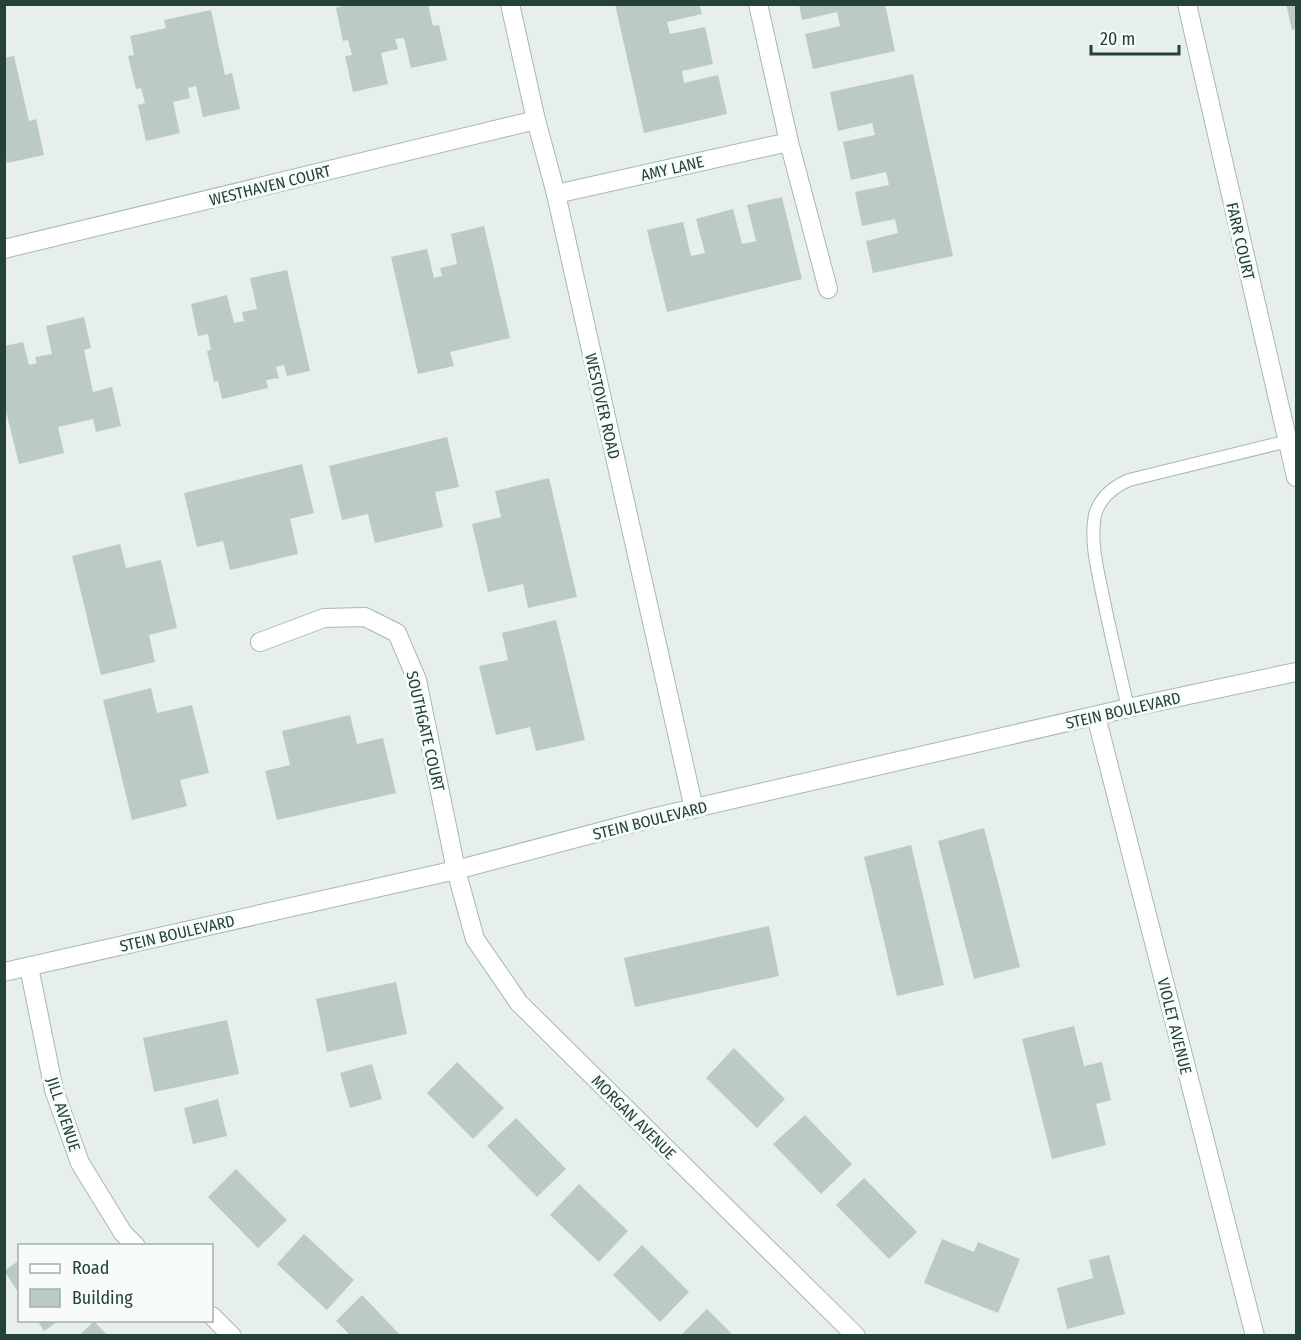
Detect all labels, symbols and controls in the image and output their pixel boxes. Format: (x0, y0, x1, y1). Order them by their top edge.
scale bar (1091, 18, 1180, 56)
text: 20 m (1100, 28, 1135, 50)
street label: AMY LANE (639, 152, 705, 185)
street label: WESTHAVEN COURT (207, 161, 333, 210)
street label: FARR COURT (1222, 201, 1259, 282)
street label: WESTOVER ROAD (581, 351, 624, 461)
street label: SOUTHGATE COURT (402, 669, 449, 794)
street label: STEIN BOULEVARD (1064, 688, 1182, 733)
street label: STEIN BOULEVARD (591, 797, 709, 844)
street label: STEIN BOULEVARD (118, 911, 236, 956)
street label: VIOLET AVENUE (1153, 976, 1196, 1076)
street label: MORGAN AVENUE (588, 1071, 680, 1163)
street label: JILL AVENUE (43, 1075, 84, 1154)
legend (18, 1244, 213, 1322)
text: Road (72, 1257, 109, 1279)
text: Building (72, 1287, 133, 1309)

